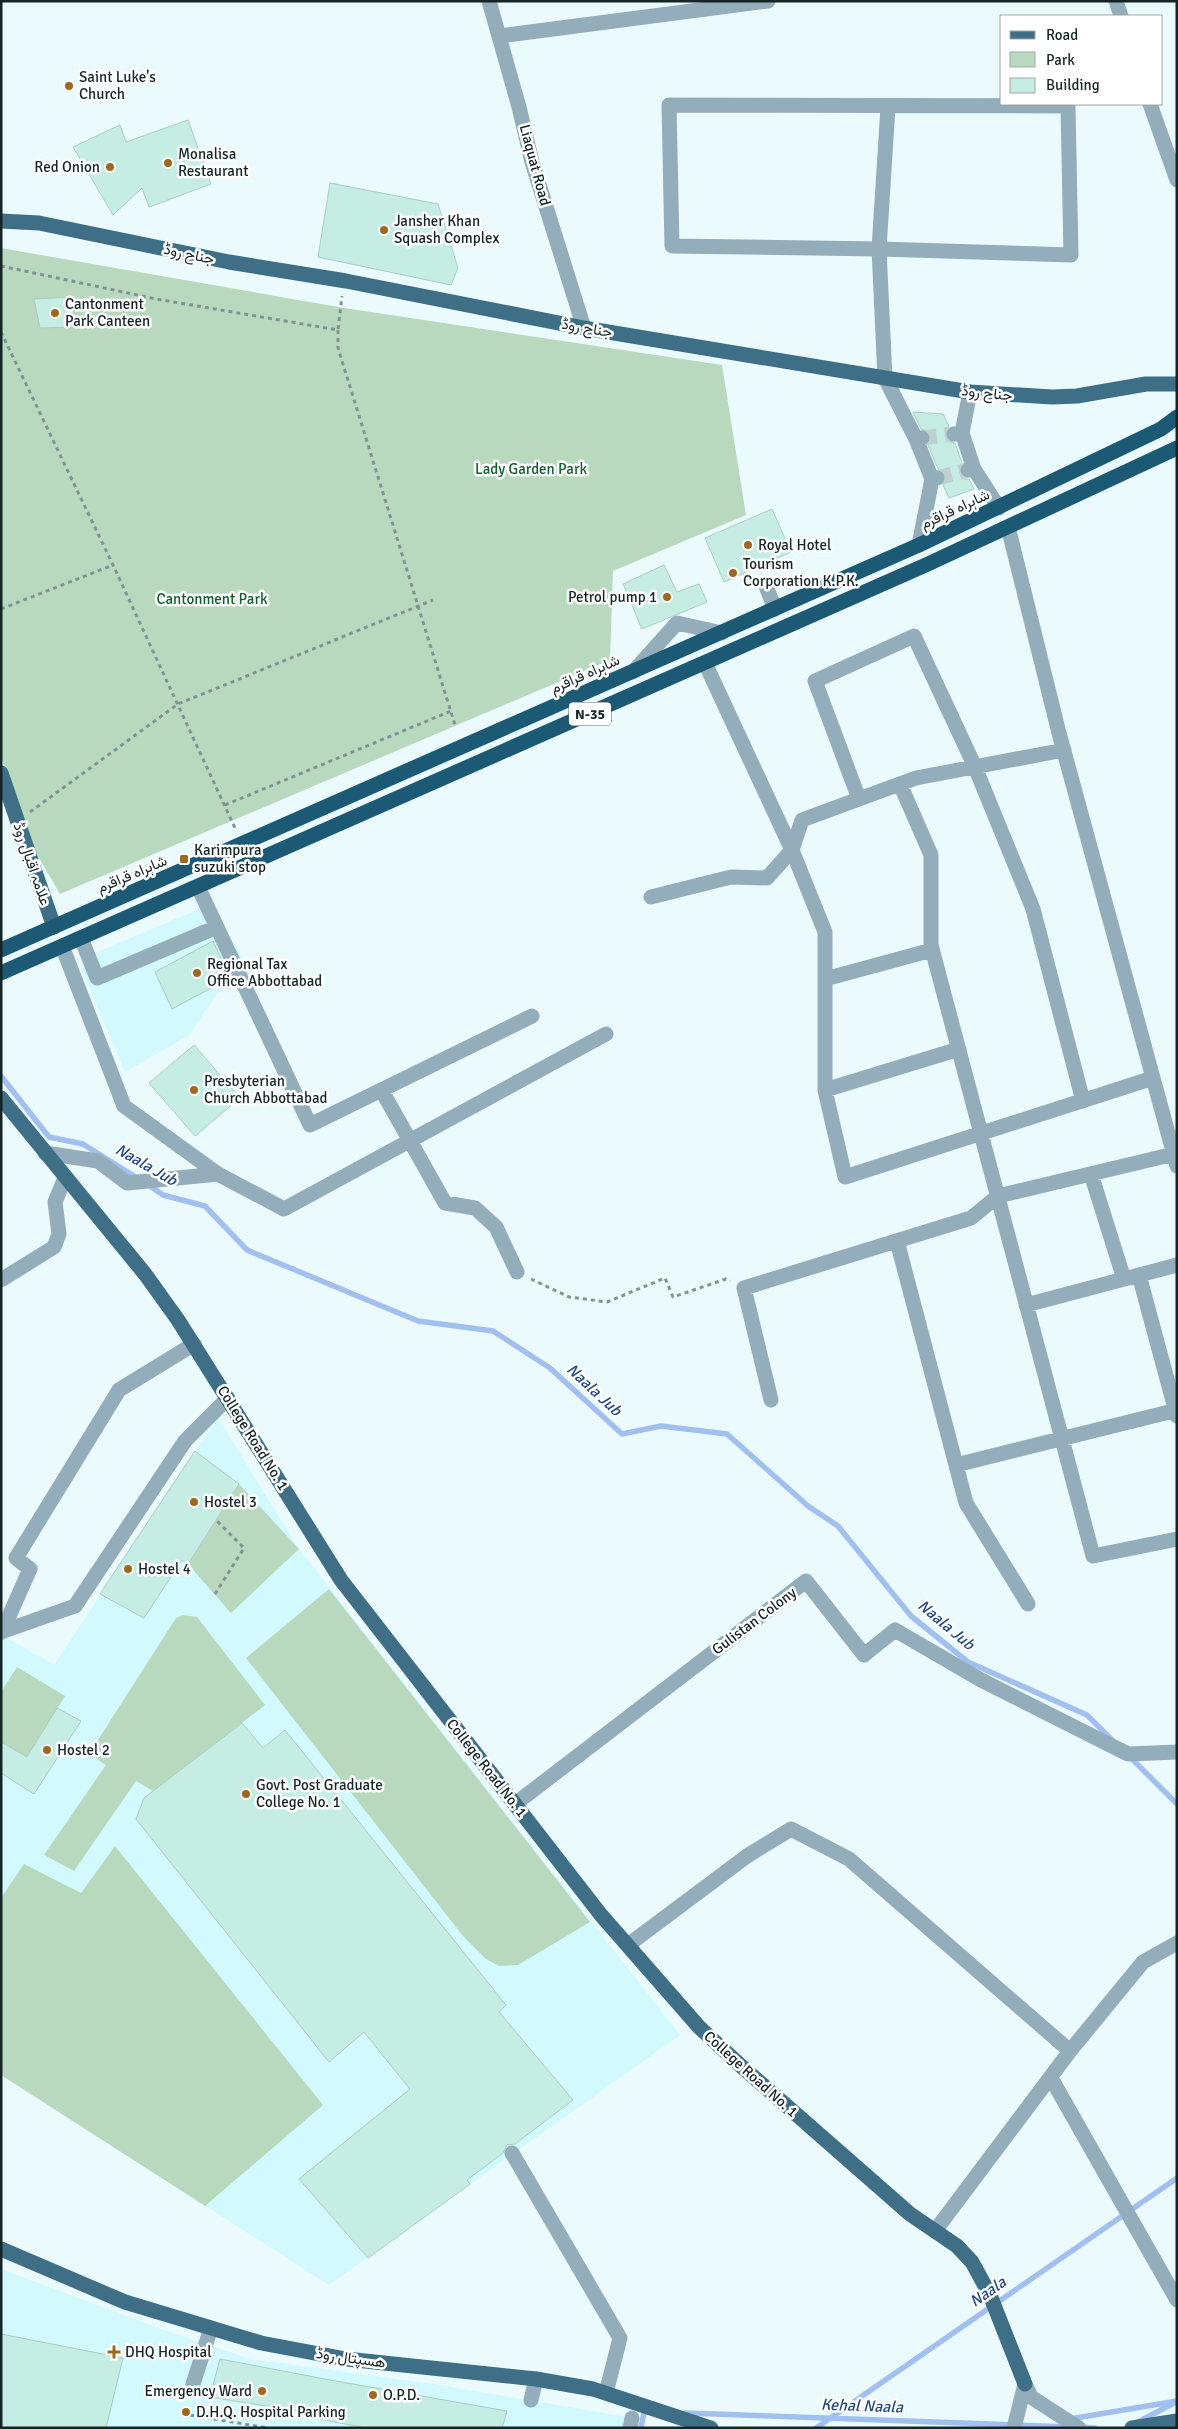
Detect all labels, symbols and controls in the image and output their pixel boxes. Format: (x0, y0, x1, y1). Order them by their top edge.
legend (1000, 15, 1163, 105)
text: Road (1046, 26, 1078, 44)
text: Park (1046, 51, 1075, 69)
place label: Saint Luke's Church (79, 68, 156, 103)
text: Building (1046, 76, 1100, 94)
marker: Saint Luke's Church (63, 80, 75, 92)
street label: Liaquat Road (516, 122, 554, 208)
place label: Monalisa Restaurant (178, 145, 248, 180)
marker: Monalisa Restaurant (162, 157, 174, 169)
place label: Red Onion (34, 158, 100, 176)
marker: Red Onion (104, 161, 116, 173)
place label: Jansher Khan Squash Complex (394, 212, 500, 247)
marker: Jansher Khan Squash Complex (378, 224, 390, 236)
street label: جناح روڈ (162, 240, 216, 270)
place label: Cantonment Park Canteen (65, 295, 150, 330)
marker: Cantonment Park Canteen (49, 307, 61, 319)
street label: جناح روڈ (560, 315, 614, 343)
street label: جناح روڈ (960, 381, 1013, 407)
park label: Lady Garden Park (475, 460, 587, 478)
street label: شاہراہ قراقرم (918, 485, 993, 534)
place label: Royal Hotel (758, 536, 831, 554)
marker: Royal Hotel (742, 539, 754, 551)
place label: Tourism Corporation K.P.K. (743, 555, 859, 590)
marker: Tourism Corporation K.P.K. (727, 567, 739, 579)
place label: Petrol pump 1 (568, 588, 657, 606)
park label: Cantonment Park (157, 590, 268, 608)
marker: Petrol pump 1 (661, 591, 673, 603)
street label: شاہراہ قراقرم (548, 651, 623, 698)
road number: N-35 (569, 702, 611, 726)
street label: علامہ اقبال روڈ (9, 820, 55, 908)
place label: Karimpura suzuki stop (194, 841, 266, 876)
street label: شاہراہ قراقرم (94, 851, 170, 898)
marker: Karimpura suzuki stop (178, 853, 190, 865)
place label: Regional Tax Office Abbottabad (207, 955, 322, 990)
marker: Regional Tax Office Abbottabad (191, 967, 203, 979)
place label: Presbyterian Church Abbottabad (204, 1072, 327, 1107)
marker: Presbyterian Church Abbottabad (188, 1084, 200, 1096)
water label: Naala Jub (112, 1139, 182, 1191)
water label: Naala Jub (562, 1360, 627, 1422)
street label: College Road No. 1 (214, 1382, 292, 1494)
place label: Hostel 3 (204, 1493, 257, 1511)
marker: Hostel 3 (188, 1496, 200, 1508)
place label: Hostel 4 (138, 1560, 191, 1578)
marker: Hostel 4 (122, 1563, 134, 1575)
street label: Gulistan Colony (708, 1583, 800, 1659)
water label: Naala Jub (914, 1596, 980, 1655)
street label: College Road No. 1 (443, 1715, 531, 1821)
place label: Hostel 2 (57, 1741, 110, 1759)
marker: Hostel 2 (41, 1744, 53, 1756)
place label: Govt. Post Graduate College No. 1 (256, 1776, 383, 1811)
marker: Govt. Post Graduate College No. 1 (240, 1788, 252, 1800)
street label: College Road No. 1 (700, 2027, 802, 2121)
water label: Naala (966, 2272, 1011, 2312)
place label: DHQ Hospital (125, 2343, 212, 2361)
street label: ھسپتال روڈ (315, 2344, 387, 2373)
marker: DHQ Hospital (107, 2345, 121, 2359)
place label: Emergency Ward (145, 2382, 252, 2400)
marker: Emergency Ward (256, 2385, 268, 2397)
place label: O.P.D. (383, 2386, 420, 2404)
marker: O.P.D. (367, 2389, 379, 2401)
water label: Kehal Naala (821, 2395, 904, 2417)
place label: D.H.Q. Hospital Parking (196, 2403, 346, 2421)
marker: D.H.Q. Hospital Parking (180, 2406, 192, 2418)

